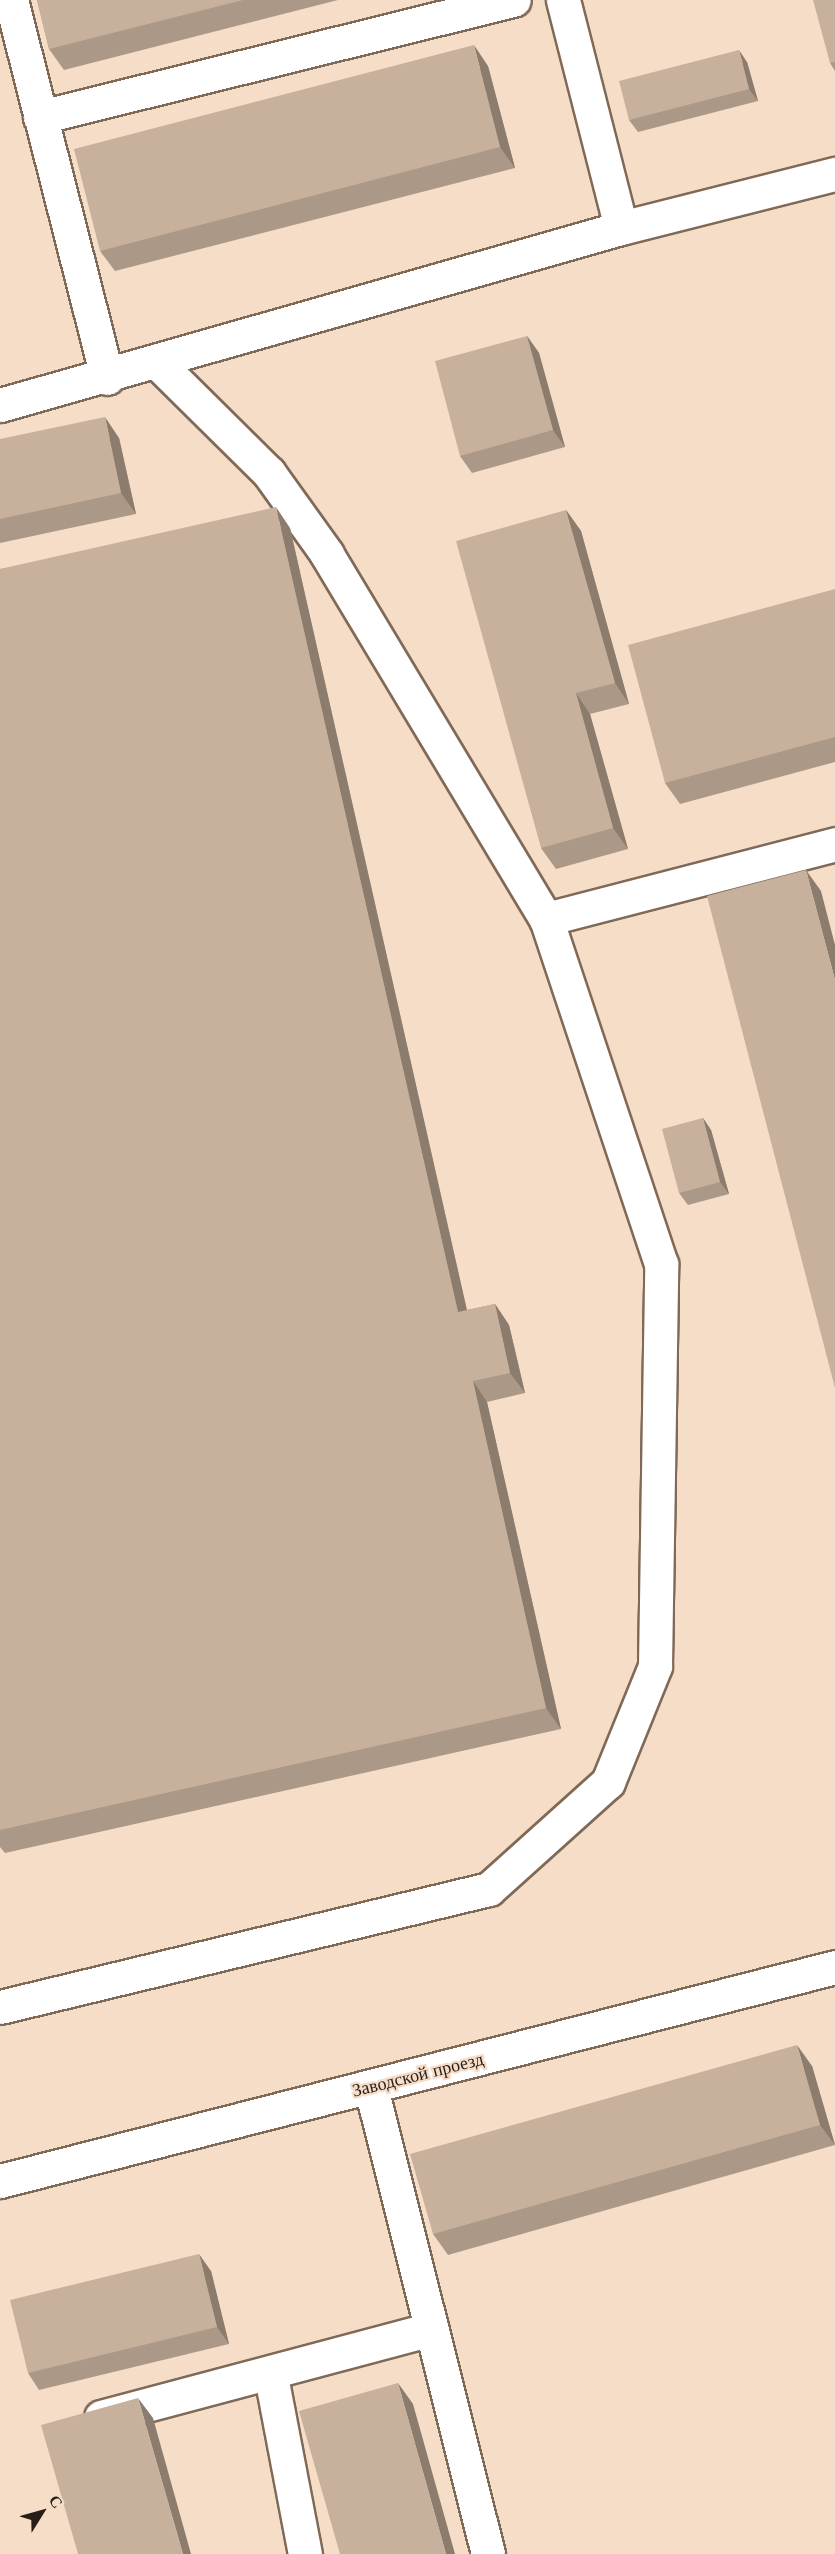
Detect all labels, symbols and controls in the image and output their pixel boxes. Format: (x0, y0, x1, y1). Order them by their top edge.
street label: Заводской проезд (350, 2048, 486, 2102)
north arrow (12, 2482, 72, 2542)
text: С (45, 2491, 68, 2512)

